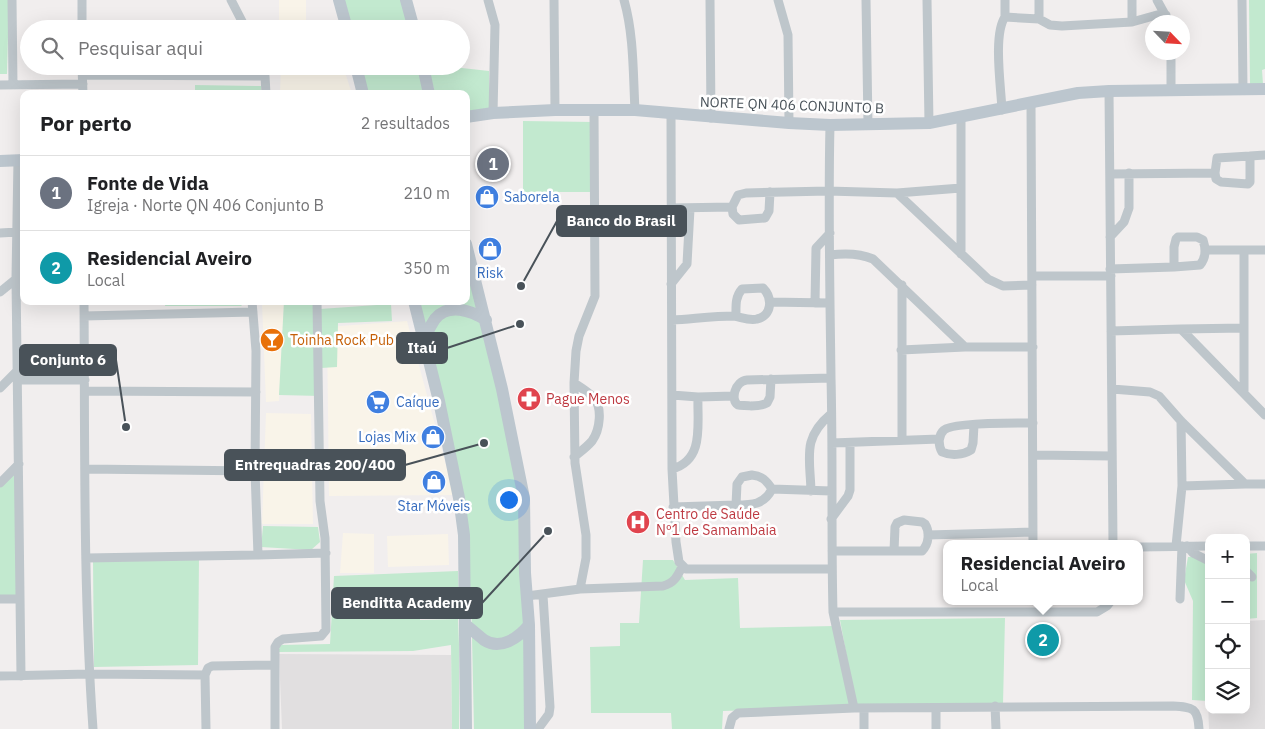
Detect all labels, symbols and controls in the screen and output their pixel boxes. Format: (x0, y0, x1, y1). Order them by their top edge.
north arrow (1145, 15, 1190, 60)
search box (20, 20, 470, 75)
icon: search (38, 34, 66, 62)
text: Pesquisar aqui (78, 36, 203, 60)
street label: NORTE QN 406 CONJUNTO B (700, 93, 884, 117)
text: Por perto (40, 109, 132, 137)
text: 2 resultados (361, 113, 450, 133)
pin: 1 (477, 145, 509, 183)
text: Fonte de Vida (87, 171, 209, 195)
text: 1 (51, 183, 61, 203)
text: 210 m (403, 183, 450, 203)
shop icon: Saborela (474, 184, 500, 210)
place label: Saborela (504, 188, 560, 206)
text: Igreja · Norte QN 406 Conjunto B (87, 195, 324, 215)
callout: Banco do Brasil (557, 206, 686, 236)
text: Banco do Brasil (566, 211, 676, 230)
shop icon: Risk (477, 236, 503, 262)
text: Residencial Aveiro (87, 246, 252, 270)
text: 2 (51, 258, 61, 278)
text: 350 m (403, 258, 450, 278)
place label: Risk (477, 264, 504, 282)
text: Local (87, 270, 125, 290)
bar icon: Toinha Rock Pub (259, 327, 285, 353)
place label: Toinha Rock Pub (290, 331, 394, 349)
callout: Itaú (397, 333, 447, 363)
text: Itaú (407, 338, 437, 357)
callout: Conjunto 6 (20, 345, 116, 375)
text: Conjunto 6 (30, 350, 106, 369)
pharmacy icon: Pague Menos (516, 386, 542, 412)
supermarket icon: Caíque (365, 389, 391, 415)
place label: Pague Menos (546, 390, 630, 408)
place label: Caíque (396, 393, 440, 411)
shop icon: Lojas Mix (420, 424, 446, 450)
place label: Lojas Mix (358, 428, 416, 446)
callout: Entrequadras 200/400 (225, 450, 405, 480)
text: Entrequadras 200/400 (235, 455, 395, 474)
shop icon: Star Móveis (421, 469, 447, 495)
your location (496, 487, 522, 513)
place label: Star Móveis (398, 497, 471, 515)
place label: Centro de Saúde Nº1 de Samambaia (656, 505, 777, 539)
hospital icon: Centro de Saúde Nº1 de Samambaia (625, 509, 651, 535)
map controls (1205, 534, 1250, 714)
button: + (1205, 534, 1250, 579)
popup (943, 540, 1143, 605)
text: Residencial Aveiro (961, 551, 1126, 575)
text: Local (961, 575, 998, 595)
button: − (1205, 579, 1250, 624)
callout: Benditta Academy (332, 588, 482, 618)
text: Benditta Academy (342, 593, 472, 612)
pin: 2 (1027, 621, 1059, 659)
button: locate (1205, 624, 1250, 669)
button: layers (1205, 669, 1250, 714)

